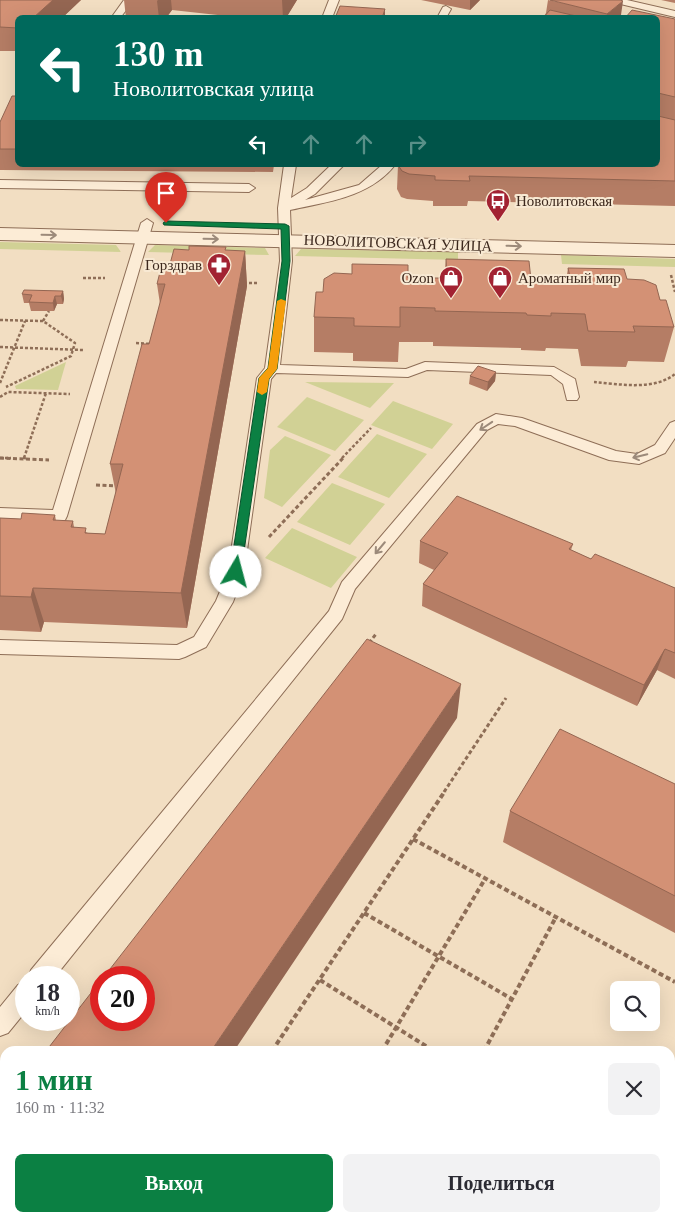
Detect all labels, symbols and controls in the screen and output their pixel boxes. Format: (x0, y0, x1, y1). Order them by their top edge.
icon: left (30, 35, 95, 100)
text: 130 m (113, 35, 203, 74)
text: Новолитовская улица (113, 76, 314, 101)
icon: left (244, 130, 272, 158)
icon: ahead (297, 130, 325, 158)
icon: ahead (350, 130, 378, 158)
icon: right (403, 130, 431, 158)
pin (145, 172, 187, 223)
icon: arrive (152, 179, 180, 207)
bus stop icon: Новолитовская (485, 188, 511, 222)
place label: Новолитовская (516, 193, 612, 209)
one-way arrow (40, 230, 56, 240)
street label: НОВОЛИТОВСКАЯ УЛИЦА (303, 232, 493, 254)
one-way arrow (202, 234, 219, 244)
one-way arrow (505, 242, 521, 251)
pharmacy icon: Горздрав (206, 252, 232, 286)
place label: Горздрав (145, 257, 202, 273)
shop icon: Ozon (438, 265, 464, 299)
shop icon: Ароматный мир (487, 265, 513, 299)
place label: Ozon (402, 270, 434, 286)
place label: Ароматный мир (518, 270, 621, 286)
one-way arrow (480, 421, 494, 431)
one-way arrow (632, 452, 648, 461)
one-way arrow (375, 541, 386, 554)
position arrow (209, 545, 261, 597)
speed limit sign: 20 (90, 966, 155, 1031)
text: 18 (35, 979, 60, 1006)
map controls (610, 981, 660, 1031)
button: search (610, 981, 660, 1031)
text: km/h (35, 1004, 60, 1018)
text: 1 мин (15, 1063, 93, 1096)
button: close (608, 1063, 660, 1115)
text: 160 m · 11:32 (15, 1099, 105, 1116)
button: Выход (15, 1154, 333, 1212)
button: Поделиться (343, 1154, 660, 1212)

